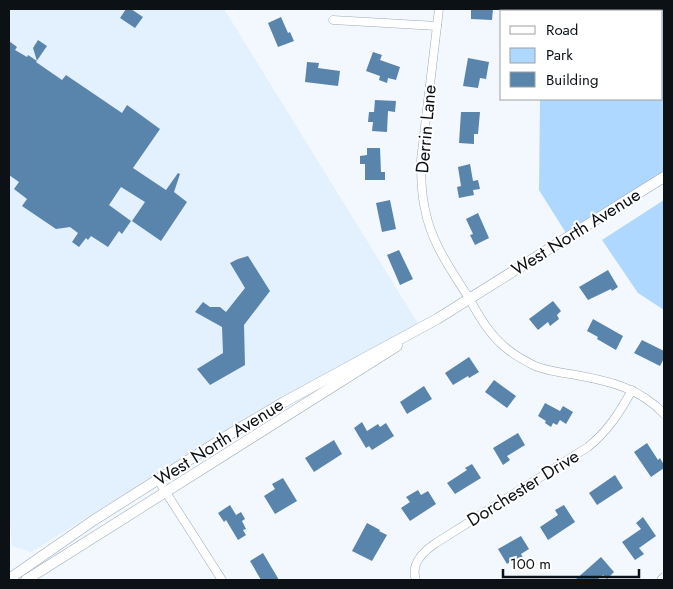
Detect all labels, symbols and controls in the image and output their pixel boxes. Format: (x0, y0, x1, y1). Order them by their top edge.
legend (500, 10, 663, 100)
text: Road (546, 19, 578, 41)
text: Park (546, 44, 573, 66)
text: Building (546, 69, 598, 91)
street label: Derrin Lane (409, 84, 443, 174)
street label: West North Avenue (506, 182, 646, 282)
street label: West North Avenue (149, 392, 289, 492)
street label: Dorchester Drive (462, 443, 584, 533)
scale bar (503, 546, 639, 578)
text: 100 m (510, 553, 551, 575)

